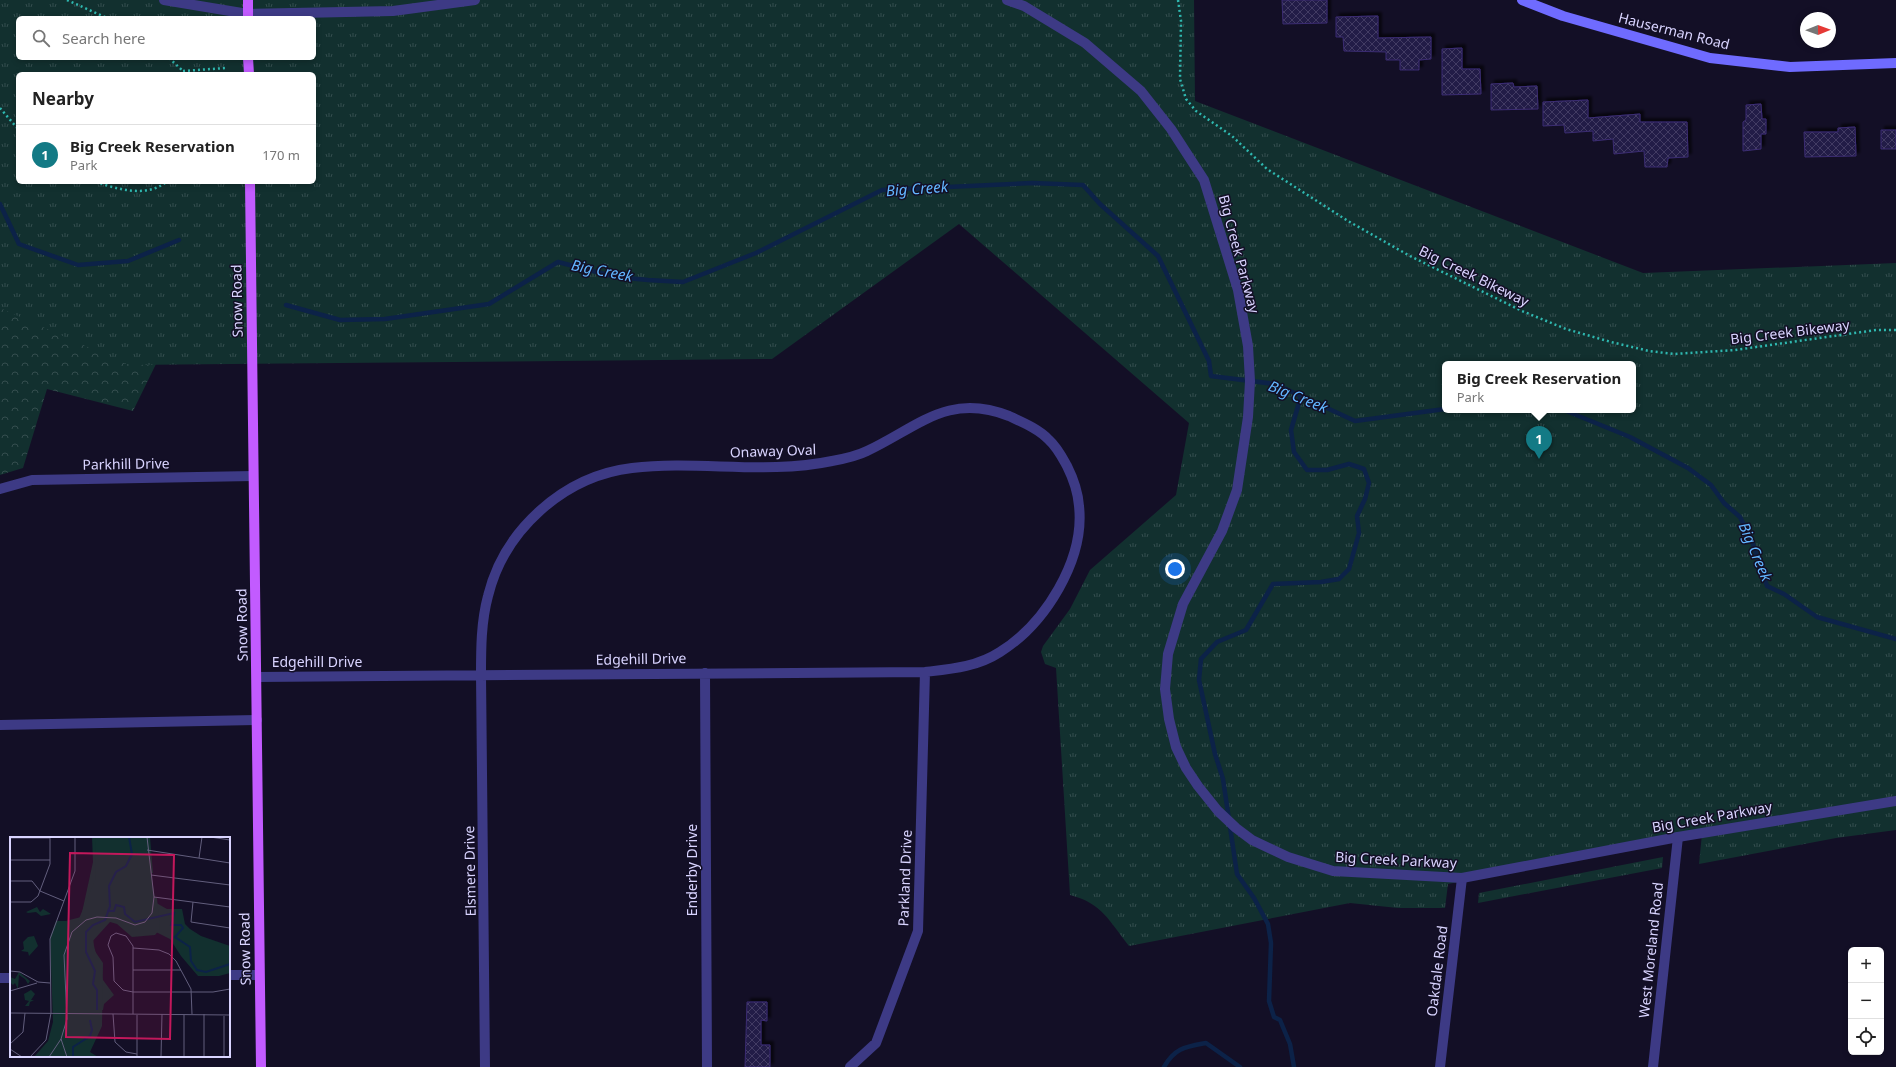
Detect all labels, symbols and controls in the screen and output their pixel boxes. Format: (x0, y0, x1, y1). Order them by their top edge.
street label: Hauserman Road (1616, 7, 1732, 54)
north arrow (1800, 12, 1836, 48)
search box (16, 16, 316, 60)
icon: search (30, 27, 52, 49)
text: Search here (62, 28, 145, 48)
text: Nearby (32, 87, 94, 110)
text: Big Creek Reservation (70, 136, 235, 156)
text: 1 (41, 146, 49, 164)
text: 170 m (262, 146, 300, 164)
text: Park (70, 156, 97, 174)
water label: Big Creek (885, 176, 949, 200)
street label: Big Creek Parkway (1215, 193, 1265, 316)
street label: Big Creek Bikeway (1416, 241, 1533, 311)
water label: Big Creek (570, 254, 635, 286)
street label: Snow Road (226, 264, 247, 338)
street label: Big Creek Bikeway (1729, 315, 1852, 348)
popup (1442, 361, 1636, 413)
text: Big Creek Reservation (1457, 368, 1621, 388)
water label: Big Creek (1266, 375, 1332, 417)
text: Park (1457, 388, 1484, 406)
pin: 1 (1526, 426, 1552, 459)
street label: Onaway Oval (729, 439, 817, 462)
street label: Parkhill Drive (82, 453, 170, 474)
water label: Big Creek (1735, 519, 1778, 585)
your location (1165, 559, 1185, 579)
street label: Snow Road (231, 588, 252, 662)
street label: Edgehill Drive (596, 648, 687, 669)
street label: Edgehill Drive (272, 652, 362, 671)
street label: Big Creek Parkway (1650, 796, 1774, 836)
street label: Enderby Drive (682, 824, 701, 916)
street label: Elsmere Drive (459, 825, 480, 917)
street label: Parkland Drive (893, 829, 916, 927)
inset map (10, 837, 230, 1057)
street label: Big Creek Parkway (1335, 847, 1458, 872)
street label: West Moreland Road (1634, 881, 1667, 1019)
street label: Snow Road (234, 912, 255, 986)
street label: Oakdale Road (1421, 924, 1452, 1018)
map controls (1848, 947, 1884, 1055)
button: + (1848, 947, 1884, 983)
button: − (1848, 983, 1884, 1019)
button: locate (1848, 1019, 1884, 1055)

